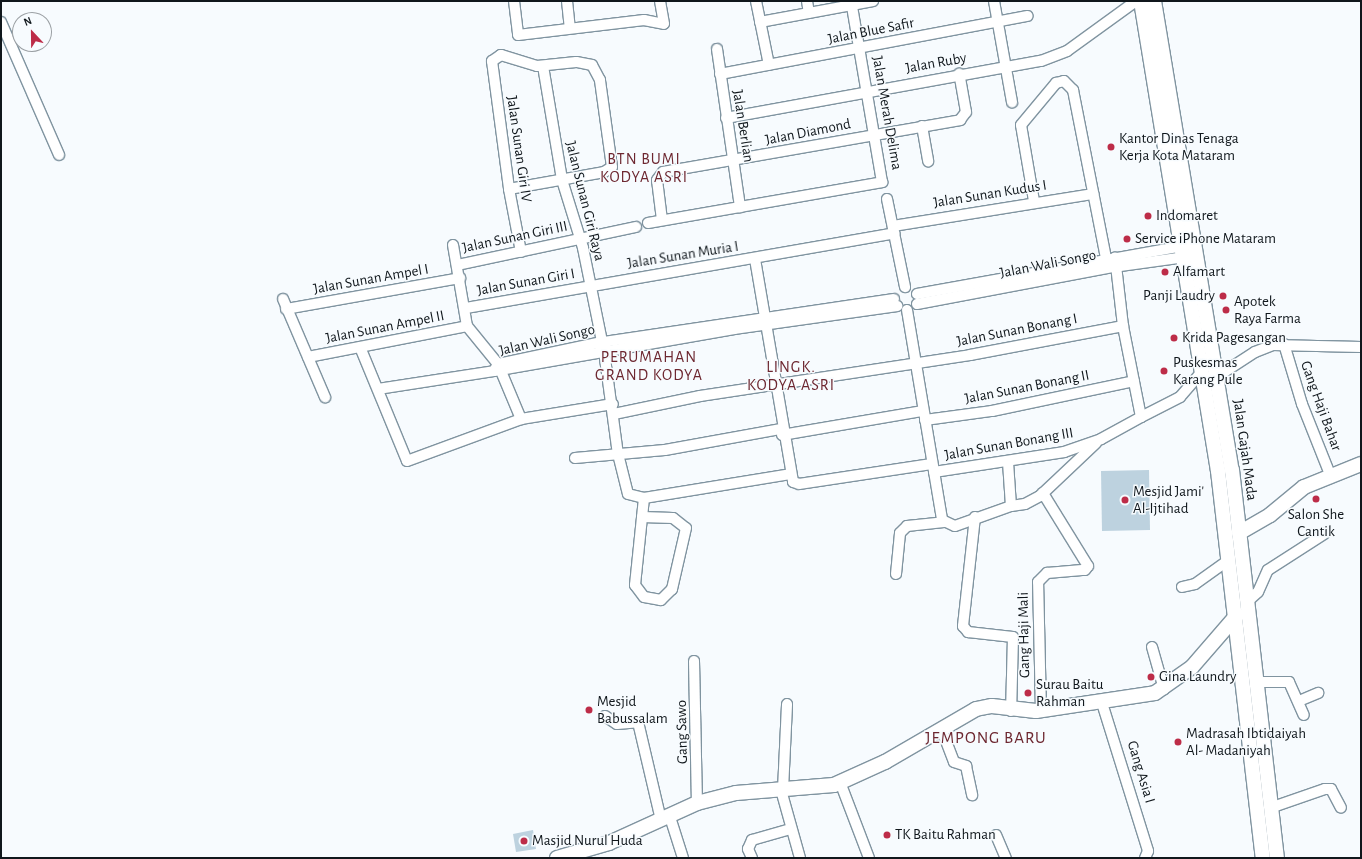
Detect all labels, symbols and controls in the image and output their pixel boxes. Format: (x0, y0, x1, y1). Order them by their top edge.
north arrow (12, 12, 52, 52)
street label: Jalan Blue Safir (826, 14, 916, 48)
text: N (22, 15, 33, 28)
street label: Jalan Ruby (904, 49, 968, 77)
street label: Jalan Merah Delima (868, 55, 906, 171)
street label: Jalan Berlian (728, 88, 758, 164)
street label: Jalan Sunan Giri IV (503, 95, 535, 203)
street label: Jalan Diamond (764, 115, 852, 149)
place label: Kantor Dinas Tenaga Kerja Kota Mataram (1119, 129, 1239, 164)
street label: Jalan Sunan Giri Raya (561, 139, 609, 263)
marker: Kantor Dinas Tenaga Kerja Kota Mataram (1106, 142, 1116, 152)
district label: BTN BUMI KODYA ASRI (600, 149, 688, 187)
street label: Jalan Sunan Kudus I (932, 176, 1048, 212)
place label: Indomaret (1156, 207, 1218, 225)
marker: Indomaret (1143, 211, 1153, 221)
street label: Jalan Sunan Giri III (461, 217, 569, 257)
place label: Service iPhone Mataram (1135, 230, 1276, 248)
marker: Service iPhone Mataram (1122, 234, 1132, 244)
street label: Jalan Sunan Muria I (626, 237, 740, 273)
street label: Jalan Wali Songo (998, 246, 1098, 282)
street label: Jalan Sunan Ampel I (312, 260, 430, 298)
place label: Alfamart (1173, 263, 1225, 281)
street label: Jalan Sunan Giri I (476, 265, 576, 299)
marker: Alfamart (1160, 267, 1170, 277)
place label: Panji Laudry (1143, 287, 1215, 305)
marker: Panji Laudry (1218, 291, 1228, 301)
place label: Apotek Raya Farma (1234, 292, 1301, 327)
marker: Apotek Raya Farma (1221, 305, 1231, 315)
street label: Jalan Sunan Ampel II (324, 307, 446, 347)
street label: Jalan Sunan Bonang I (955, 309, 1079, 351)
street label: Jalan Wali Songo (497, 320, 597, 360)
place label: Krida Pagesangan (1182, 329, 1286, 347)
marker: Krida Pagesangan (1169, 333, 1179, 343)
district label: PERUMAHAN GRAND KODYA (595, 347, 703, 385)
place label: Puskesmas Karang Pule (1173, 353, 1243, 388)
district label: LINGK. KODYA ASRI (747, 357, 835, 395)
street label: Gang Haji Bahar (1296, 359, 1346, 453)
marker: Puskesmas Karang Pule (1158, 365, 1170, 377)
street label: Jalan Sunan Bonang II (963, 366, 1091, 408)
street label: Jalan Gajah Mada (1229, 398, 1261, 502)
street label: Jalan Sunan Bonang III (943, 424, 1075, 464)
place label: Mesjid Jami' Al-Ijtihad (1133, 482, 1204, 517)
marker: Salon She Cantik (1311, 494, 1321, 504)
marker: Mesjid Jami' Al-Ijtihad (1120, 495, 1130, 505)
place label: Salon She Cantik (1288, 505, 1344, 540)
street label: Gang Haji Mali (1014, 592, 1034, 678)
place label: Gina Laundry (1159, 668, 1236, 686)
marker: Gina Laundry (1146, 672, 1156, 682)
place label: Surau Baitu Rahman (1036, 675, 1103, 710)
marker: Surau Baitu Rahman (1023, 688, 1033, 698)
place label: Mesjid Babussalam (597, 692, 668, 727)
street label: Gang Sawo (672, 700, 692, 764)
marker: Mesjid Babussalam (584, 705, 594, 715)
place label: Madrasah Ibtidaiyah Al- Madaniyah (1186, 724, 1306, 759)
district label: JEMPONG BARU (925, 728, 1047, 748)
marker: Madrasah Ibtidaiyah Al- Madaniyah (1173, 737, 1183, 747)
street label: Gang Asia I (1123, 739, 1159, 805)
place label: TK Baitu Rahman (895, 826, 996, 844)
marker: TK Baitu Rahman (882, 830, 892, 840)
place label: Masjid Nurul Huda (532, 832, 643, 850)
marker: Masjid Nurul Huda (519, 836, 529, 846)

